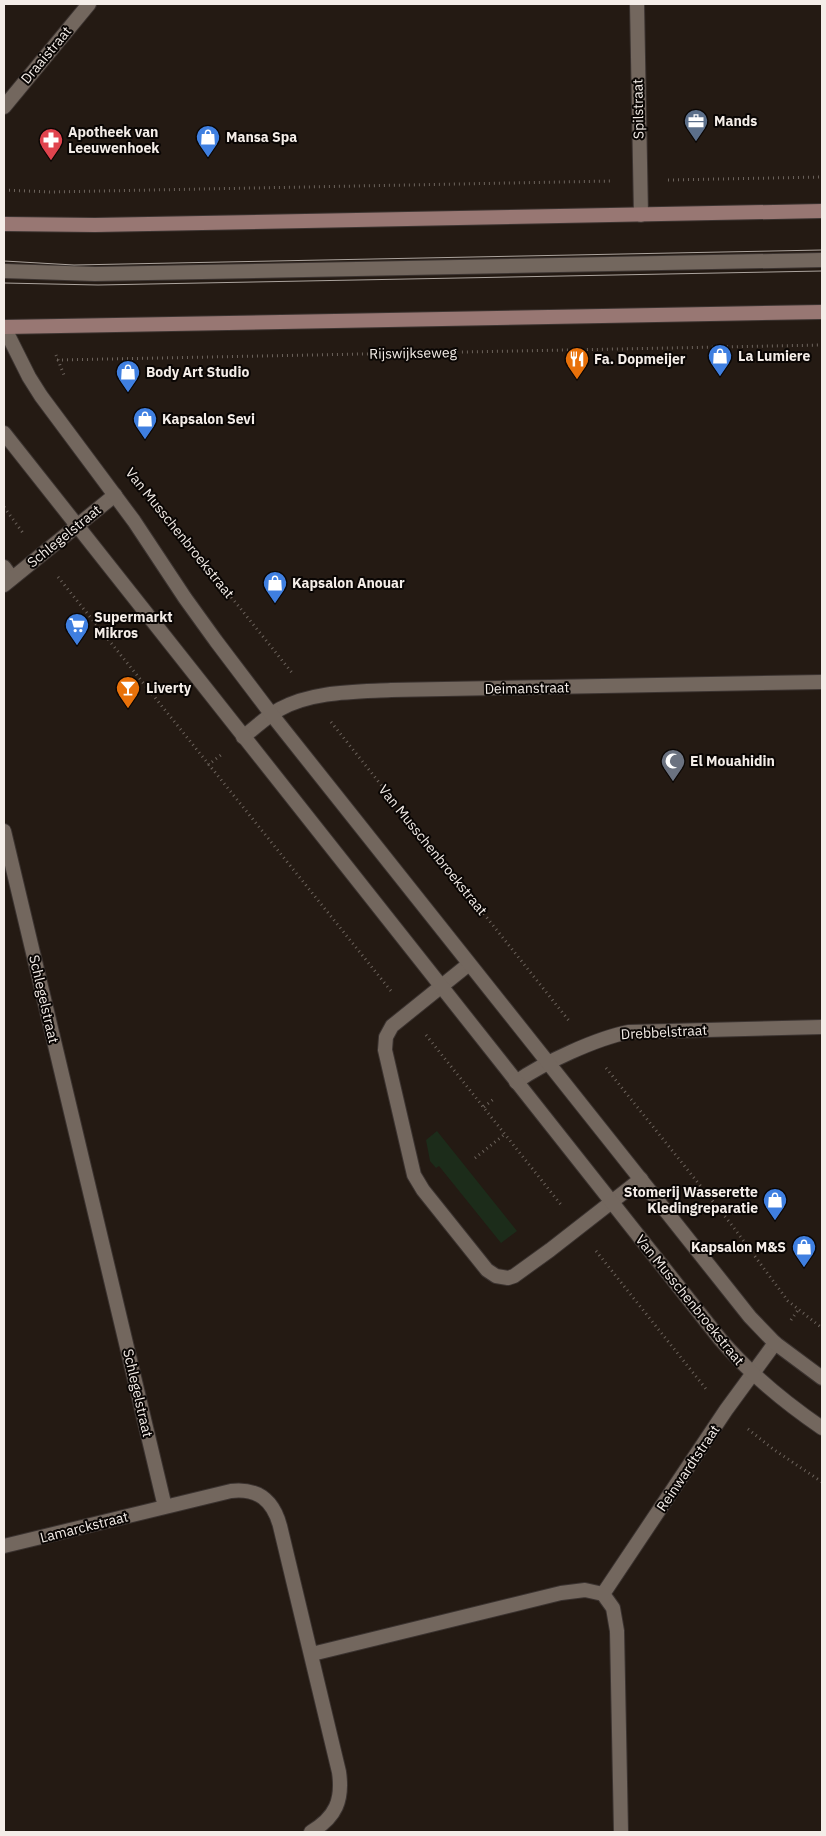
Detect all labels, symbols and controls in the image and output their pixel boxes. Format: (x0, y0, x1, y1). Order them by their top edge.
street label: Draaistraat (17, 23, 75, 87)
street label: Spilstraat (628, 79, 648, 139)
office icon: Mands (683, 108, 709, 142)
place label: Mands (714, 112, 757, 130)
place label: Apotheek van Leeuwenhoek (68, 123, 160, 157)
shop icon: Mansa Spa (195, 124, 221, 158)
pharmacy icon: Apotheek van Leeuwenhoek (38, 127, 64, 161)
place label: Mansa Spa (226, 128, 297, 146)
street label: Rijswijkseweg (369, 343, 458, 363)
shop icon: La Lumiere (707, 343, 733, 377)
restaurant icon: Fa. Dopmeijer (564, 346, 590, 380)
place label: La Lumiere (738, 347, 810, 365)
place label: Fa. Dopmeijer (594, 350, 686, 368)
shop icon: Body Art Studio (115, 359, 141, 393)
place label: Body Art Studio (146, 363, 249, 381)
shop icon: Kapsalon Sevi (132, 406, 158, 440)
place label: Kapsalon Sevi (162, 410, 255, 428)
street label: Van Musschenbroekstraat (122, 464, 238, 602)
street label: Schlegelstraat (23, 501, 105, 571)
shop icon: Kapsalon Anouar (262, 570, 288, 604)
place label: Kapsalon Anouar (292, 574, 405, 592)
place label: Supermarkt Mikros (94, 608, 173, 642)
supermarket icon: Supermarkt Mikros (64, 612, 90, 646)
bar icon: Liverty (115, 675, 141, 709)
street label: Deimanstraat (484, 678, 570, 698)
place label: Liverty (146, 679, 192, 697)
mosque icon: El Mouahidin (660, 748, 686, 782)
place label: El Mouahidin (690, 752, 775, 770)
street label: Van Musschenbroekstraat (375, 781, 491, 919)
street label: Schlegelstraat (25, 953, 63, 1045)
street label: Drebbelstraat (620, 1021, 708, 1043)
place label: Stomerij Wasserette Kledingreparatie (624, 1183, 758, 1217)
shop icon: Stomerij Wasserette Kledingreparatie (762, 1187, 788, 1221)
street label: Van Musschenbroekstraat (632, 1231, 748, 1369)
shop icon: Kapsalon M&S (791, 1234, 817, 1268)
place label: Kapsalon M&S (691, 1238, 786, 1256)
street label: Schlegelstraat (119, 1347, 157, 1439)
street label: Reinwardtstraat (652, 1421, 724, 1515)
street label: Lamarckstraat (38, 1507, 130, 1547)

